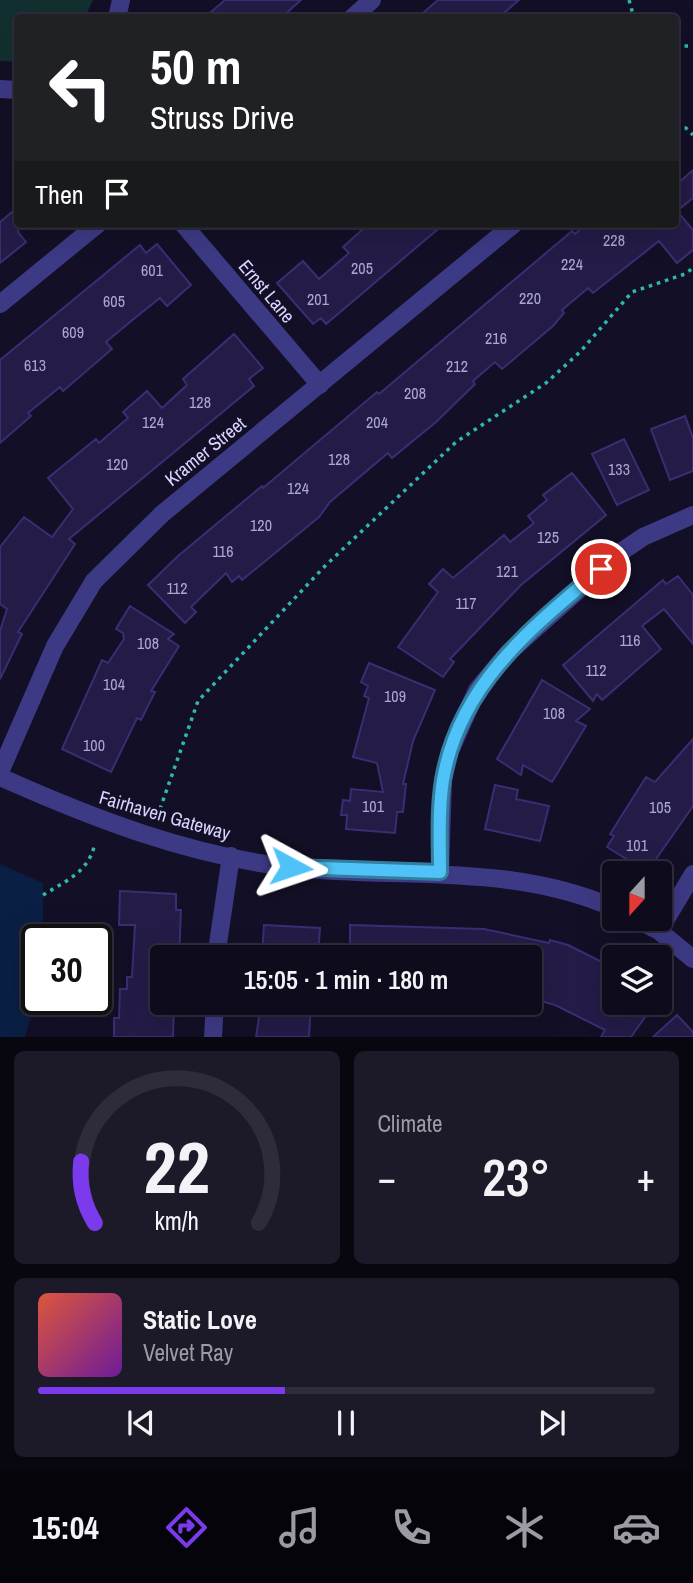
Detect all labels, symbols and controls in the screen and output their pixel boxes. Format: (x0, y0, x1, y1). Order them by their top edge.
text: 50 m (150, 33, 242, 99)
icon: left (35, 42, 126, 133)
text: Struss Drive (150, 96, 294, 139)
icon: arrive (98, 175, 136, 213)
text: Then (35, 177, 84, 212)
house number: 228 (603, 229, 625, 251)
house number: 224 (561, 253, 583, 275)
street label: Ernst Lane (233, 254, 301, 328)
house number: 205 (351, 257, 373, 279)
house number: 601 (141, 259, 164, 281)
house number: 220 (519, 287, 541, 309)
house number: 201 (307, 288, 330, 310)
house number: 605 (103, 290, 125, 312)
house number: 609 (62, 321, 84, 343)
house number: 216 (485, 327, 507, 349)
house number: 613 (24, 354, 46, 376)
house number: 212 (446, 355, 468, 377)
house number: 208 (404, 382, 426, 404)
house number: 128 (189, 391, 211, 413)
street label: Kramer Street (159, 410, 251, 492)
house number: 124 (142, 411, 164, 433)
house number: 204 (366, 411, 388, 433)
house number: 128 (328, 448, 350, 470)
house number: 120 (106, 453, 128, 475)
house number: 133 (608, 458, 630, 480)
house number: 124 (287, 477, 309, 499)
house number: 120 (250, 514, 272, 536)
house number: 125 (537, 526, 559, 548)
pin (571, 539, 631, 599)
house number: 116 (213, 540, 233, 562)
icon: arrive (582, 550, 620, 588)
house number: 121 (496, 560, 519, 582)
house number: 112 (167, 577, 187, 599)
house number: 117 (456, 592, 476, 614)
house number: 116 (620, 629, 640, 651)
house number: 108 (137, 632, 159, 654)
house number: 112 (586, 659, 606, 681)
house number: 104 (103, 673, 125, 695)
house number: 109 (384, 685, 406, 707)
house number: 108 (543, 702, 565, 724)
house number: 100 (83, 734, 105, 756)
street label: Fairhaven Gateway (96, 784, 234, 846)
house number: 101 (362, 795, 385, 817)
house number: 105 (649, 796, 671, 818)
position arrow (254, 830, 328, 904)
house number: 101 (626, 834, 649, 856)
north arrow (602, 861, 672, 931)
map controls (602, 861, 672, 1015)
speed limit sign: 30 (21, 924, 112, 1015)
button: layers (602, 945, 672, 1015)
text: 15:05 · 1 min · 180 m (244, 962, 448, 997)
text: Climate (378, 1108, 442, 1139)
text: 22 (144, 1119, 210, 1217)
text: 23° (482, 1142, 550, 1212)
text: − (378, 1152, 396, 1203)
text: + (637, 1152, 655, 1203)
text: km/h (155, 1204, 199, 1238)
text: Static Love (143, 1302, 257, 1337)
text: Velvet Ray (143, 1337, 233, 1368)
icon: previous (122, 1404, 160, 1442)
icon: pause (327, 1404, 365, 1442)
icon: next (533, 1404, 571, 1442)
icon: directions (162, 1503, 211, 1552)
icon: music (275, 1503, 324, 1552)
icon: phone (387, 1503, 436, 1552)
icon: climate (500, 1503, 549, 1552)
icon: car (612, 1503, 661, 1552)
text: 15:04 (32, 1506, 99, 1549)

